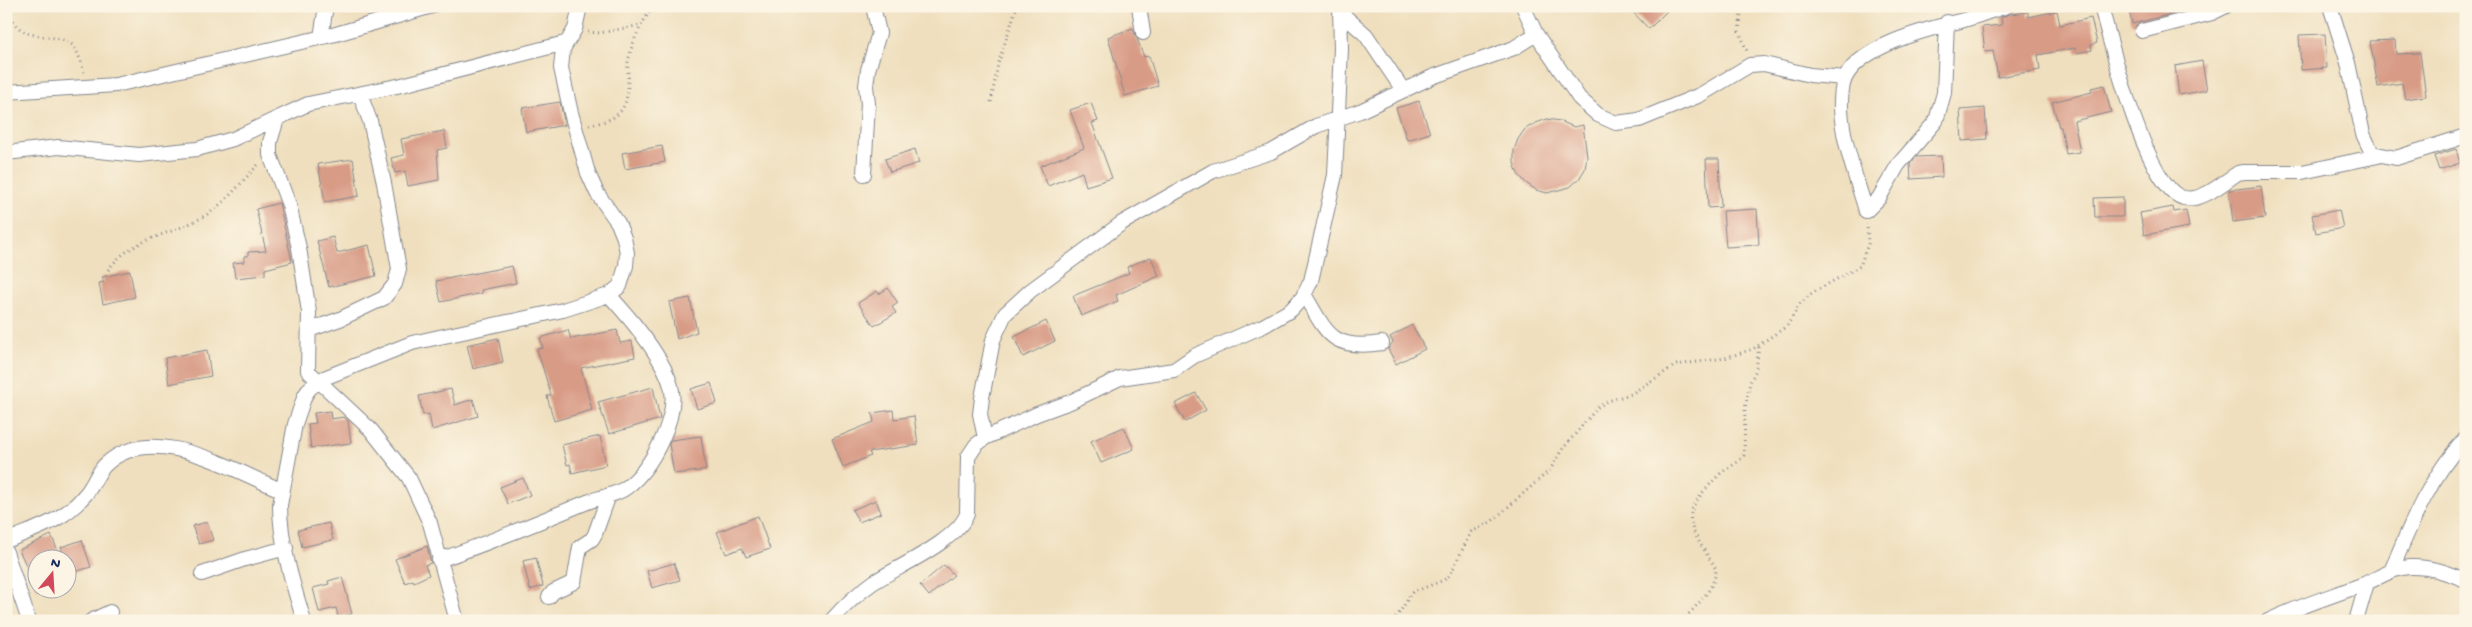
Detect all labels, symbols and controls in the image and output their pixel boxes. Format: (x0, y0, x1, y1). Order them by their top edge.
north arrow (28, 550, 78, 600)
text: N (48, 555, 62, 574)

